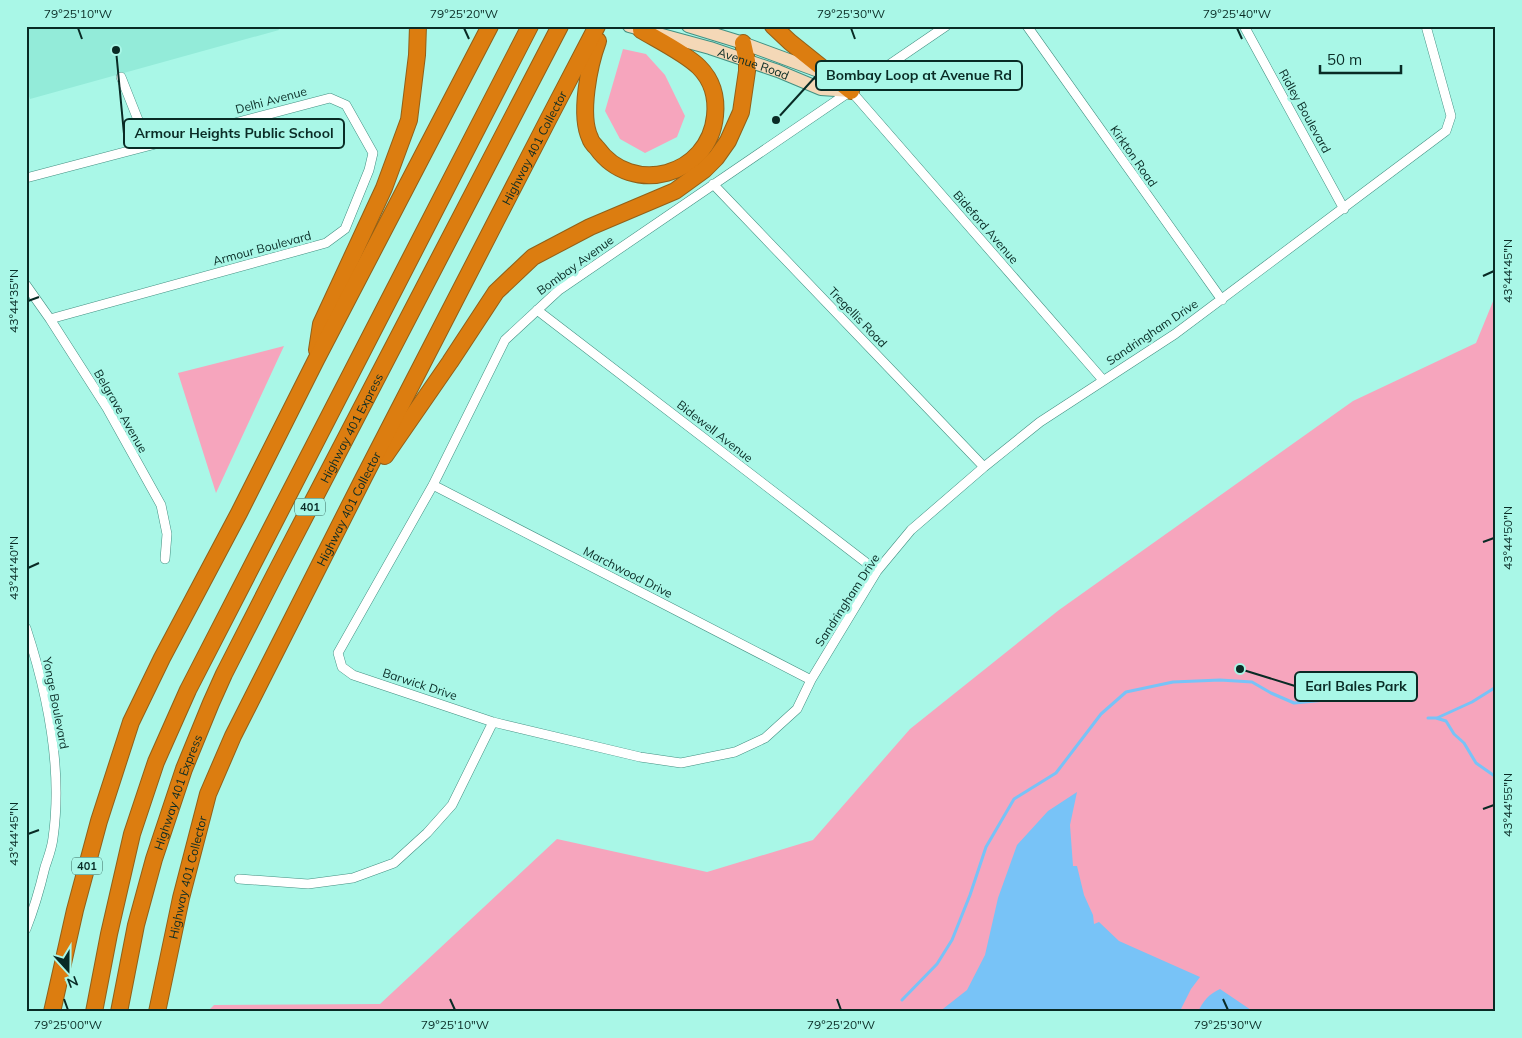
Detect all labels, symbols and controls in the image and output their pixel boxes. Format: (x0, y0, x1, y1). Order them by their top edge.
text: 79°25'10"W (44, 6, 112, 21)
text: 79°25'20"W (430, 6, 498, 21)
text: 79°25'30"W (817, 6, 885, 21)
text: 79°25'40"W (1203, 6, 1271, 21)
scale bar (1320, 42, 1401, 74)
street label: Avenue Road (716, 44, 792, 82)
text: 50 m (1327, 50, 1362, 69)
callout: Bombay Loop at Avenue Rd (816, 61, 1022, 90)
text: Bombay Loop at Avenue Rd (826, 66, 1012, 84)
street label: Ridley Boulevard (1276, 67, 1334, 155)
street label: Delhi Avenue (234, 83, 308, 117)
street label: Highway 401 Collector (498, 87, 570, 207)
callout: Armour Heights Public School (124, 119, 344, 148)
street label: Kirkton Road (1107, 122, 1161, 190)
text: Armour Heights Public School (134, 124, 334, 142)
street label: Bideford Avenue (950, 187, 1022, 267)
street label: Armour Boulevard (211, 228, 313, 268)
street label: Bombay Avenue (534, 232, 616, 298)
text: 43°44'45"N (1500, 239, 1515, 303)
text: 43°44'35"N (6, 269, 21, 333)
street label: Tregellis Road (826, 284, 890, 350)
street label: Sandringham Drive (1103, 296, 1201, 368)
street label: Belgrave Avenue (91, 367, 151, 455)
street label: Highway 401 Express (316, 370, 386, 485)
street label: Bidewell Avenue (674, 397, 756, 465)
street label: Highway 401 Collector (313, 448, 384, 568)
road number: 401 (295, 498, 325, 516)
text: 43°44'50"N (1500, 506, 1515, 570)
text: 43°44'40"N (6, 536, 21, 600)
street label: Marchwood Drive (581, 543, 675, 601)
street label: Sandringham Drive (811, 551, 883, 649)
street label: Yonge Boulevard (40, 655, 72, 750)
street label: Barwick Drive (381, 665, 459, 703)
callout: Earl Bales Park (1295, 672, 1417, 701)
text: Earl Bales Park (1305, 677, 1407, 695)
street label: Highway 401 Express (150, 732, 205, 852)
text: 43°44'55"N (1500, 773, 1515, 837)
text: 43°44'45"N (6, 802, 21, 866)
street label: Highway 401 Collector (165, 814, 210, 940)
road number: 401 (72, 858, 102, 874)
north arrow (42, 946, 92, 996)
text: N (64, 972, 81, 992)
text: 79°25'00"W (34, 1017, 102, 1032)
text: 79°25'10"W (421, 1017, 489, 1032)
text: 79°25'20"W (807, 1017, 875, 1032)
text: 79°25'30"W (1194, 1017, 1262, 1032)

